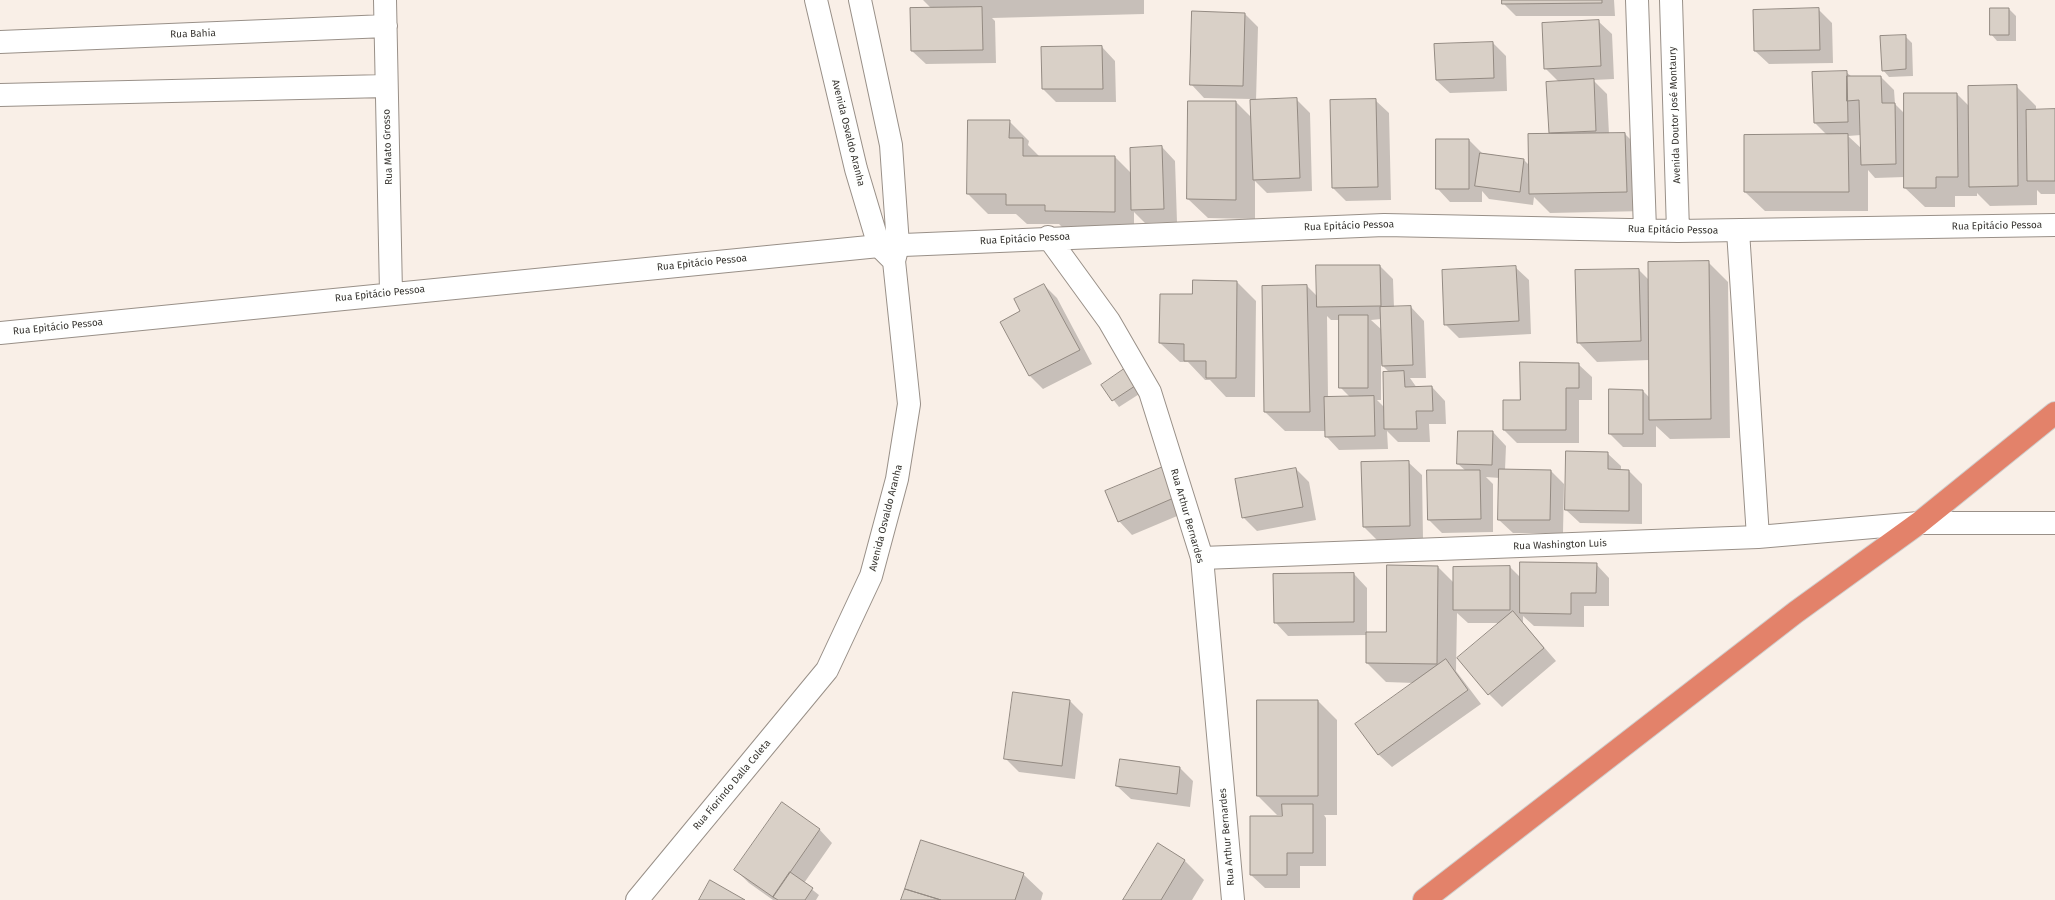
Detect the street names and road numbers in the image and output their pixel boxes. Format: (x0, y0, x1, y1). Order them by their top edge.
street label: Rua Bahia (170, 27, 216, 41)
street label: Avenida Doutor José Montaury (1667, 46, 1683, 184)
street label: Avenida Osvaldo Aranha (829, 78, 867, 188)
street label: Rua Mato Grosso (381, 109, 395, 185)
street label: Rua Epitácio Pessoa (1304, 218, 1394, 234)
street label: Rua Epitácio Pessoa (1952, 219, 2042, 233)
street label: Rua Epitácio Pessoa (1628, 223, 1718, 237)
street label: Rua Epitácio Pessoa (980, 231, 1070, 247)
street label: Rua Epitácio Pessoa (656, 252, 748, 274)
street label: Rua Epitácio Pessoa (334, 283, 426, 305)
street label: Rua Epitácio Pessoa (12, 316, 104, 338)
street label: Avenida Osvaldo Aranha (867, 463, 905, 573)
street label: Rua Arthur Bernardes (1168, 467, 1206, 565)
street label: Rua Washington Luis (1513, 537, 1607, 553)
street label: Rua Fiorindo Dalla Coleta (691, 737, 773, 833)
street label: Rua Arthur Bernardes (1217, 788, 1237, 886)

